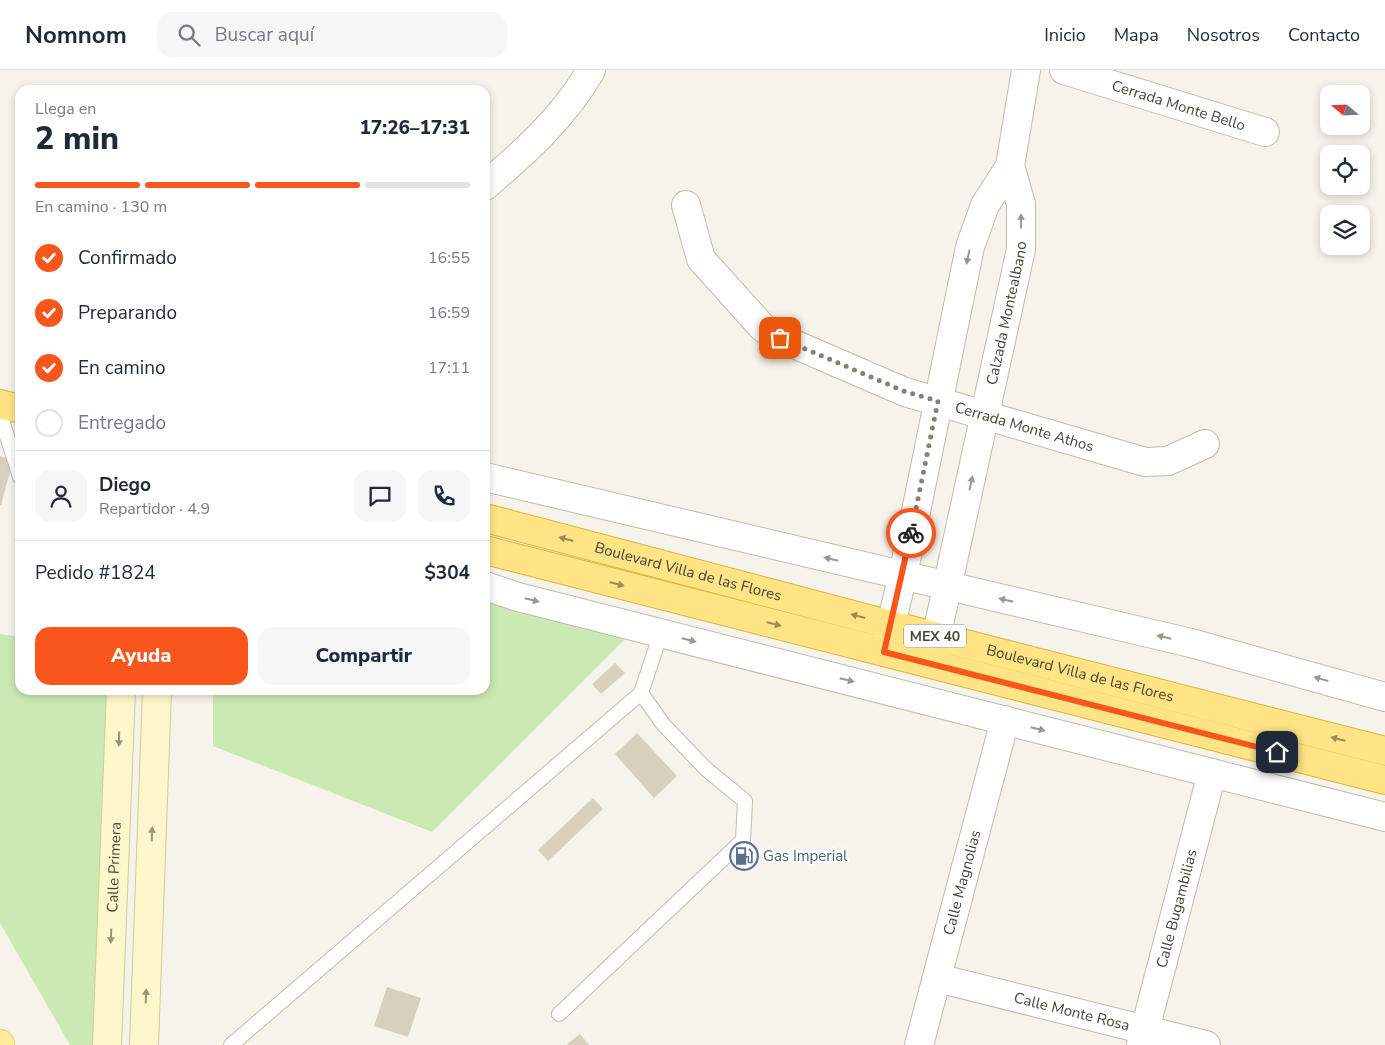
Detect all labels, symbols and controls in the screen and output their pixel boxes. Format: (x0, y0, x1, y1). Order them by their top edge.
search box (157, 12, 507, 57)
text: Nomnom (25, 19, 127, 51)
icon: search (175, 21, 203, 49)
text: Buscar aquí (215, 22, 314, 48)
text: Inicio (1044, 23, 1086, 47)
text: Mapa (1114, 23, 1159, 47)
text: Nosotros (1187, 23, 1260, 47)
text: Contacto (1288, 23, 1360, 47)
street label: Cerrada Monte Bello (1109, 75, 1248, 135)
north arrow (1320, 85, 1370, 135)
map controls (1320, 85, 1370, 255)
text: Llega en (35, 98, 96, 120)
text: 17:26–17:31 (359, 115, 470, 141)
text: 2 min (35, 117, 119, 160)
button: locate (1320, 145, 1370, 195)
text: En camino · 130 m (35, 196, 167, 218)
button: layers (1320, 205, 1370, 255)
one-way arrow (1017, 212, 1025, 228)
street label: Calzada Montealbano (982, 241, 1031, 387)
icon: check (35, 244, 63, 272)
text: Confirmado (78, 245, 177, 271)
text: 16:55 (428, 247, 470, 269)
one-way arrow (964, 250, 972, 265)
icon: check (35, 299, 63, 327)
text: Preparando (78, 300, 177, 326)
text: 16:59 (428, 302, 470, 324)
pin (759, 317, 801, 359)
icon: bag (766, 324, 794, 352)
icon: check (35, 354, 63, 382)
text: En camino (78, 355, 166, 381)
text: 17:11 (428, 357, 470, 379)
street label: Cerrada Monte Athos (953, 397, 1096, 457)
text: Entregado (78, 410, 166, 436)
button: person (35, 470, 87, 522)
button: chat (354, 470, 406, 522)
button: phone (418, 470, 470, 522)
text: Diego (99, 472, 151, 498)
one-way arrow (967, 475, 975, 490)
text: Repartidor · 4.9 (99, 498, 210, 520)
courier (886, 508, 936, 558)
icon: bike (897, 519, 925, 547)
one-way arrow (558, 535, 573, 543)
street label: Boulevard Villa de las Flores (592, 537, 784, 606)
one-way arrow (823, 555, 838, 563)
text: Pedido #1824 (35, 560, 156, 586)
text: $304 (424, 560, 470, 586)
one-way arrow (610, 580, 625, 588)
one-way arrow (524, 596, 539, 604)
one-way arrow (999, 596, 1014, 604)
one-way arrow (851, 612, 866, 620)
one-way arrow (767, 620, 782, 628)
road number: MEX 40 (904, 624, 966, 648)
button: Ayuda (35, 627, 248, 685)
button: Compartir (258, 627, 470, 685)
one-way arrow (1157, 633, 1172, 641)
one-way arrow (682, 636, 697, 644)
street label: Boulevard Villa de las Flores (984, 640, 1176, 707)
one-way arrow (1314, 675, 1329, 683)
one-way arrow (839, 676, 854, 684)
one-way arrow (1031, 725, 1046, 733)
one-way arrow (115, 731, 123, 747)
pin (1256, 731, 1298, 773)
one-way arrow (1330, 735, 1345, 743)
icon: home (1263, 738, 1291, 766)
street label: Calle Primera (102, 821, 126, 913)
one-way arrow (148, 826, 156, 842)
street label: Calle Magnolias (938, 828, 985, 937)
fuel station icon: Gas Imperial (729, 841, 759, 871)
place label: Gas Imperial (763, 846, 848, 866)
street label: Calle Bugambilias (1152, 847, 1202, 970)
one-way arrow (107, 928, 115, 944)
one-way arrow (142, 988, 150, 1004)
street label: Calle Monte Rosa (1012, 988, 1132, 1036)

